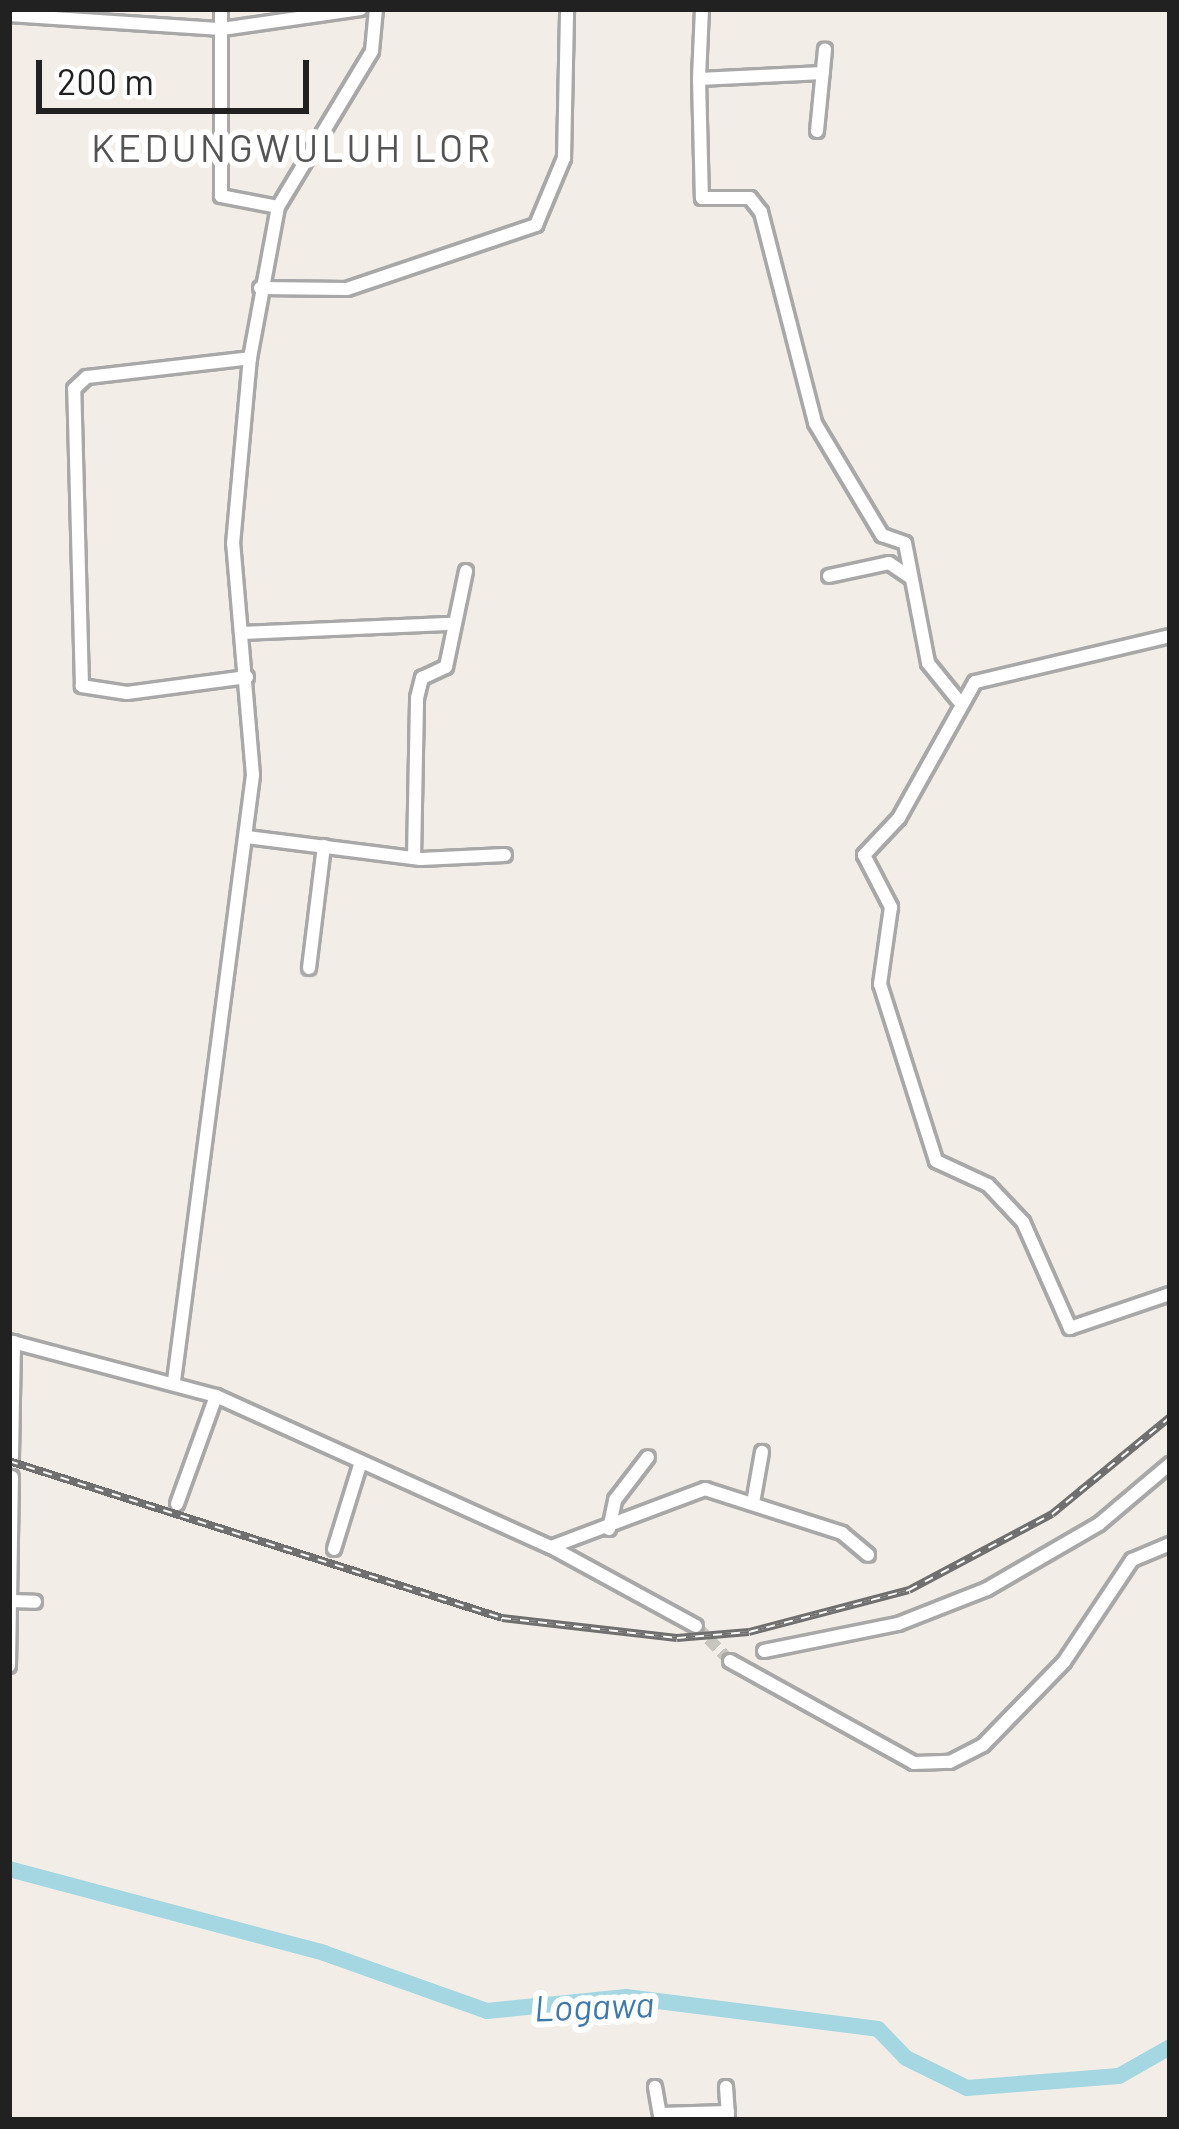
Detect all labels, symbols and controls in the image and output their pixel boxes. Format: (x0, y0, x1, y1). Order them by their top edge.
scale bar (42, 36, 315, 110)
text: 200 m (57, 59, 154, 102)
district label: KEDUNGWULUH LOR (91, 124, 493, 170)
water label: Logawa (533, 1981, 655, 2029)

